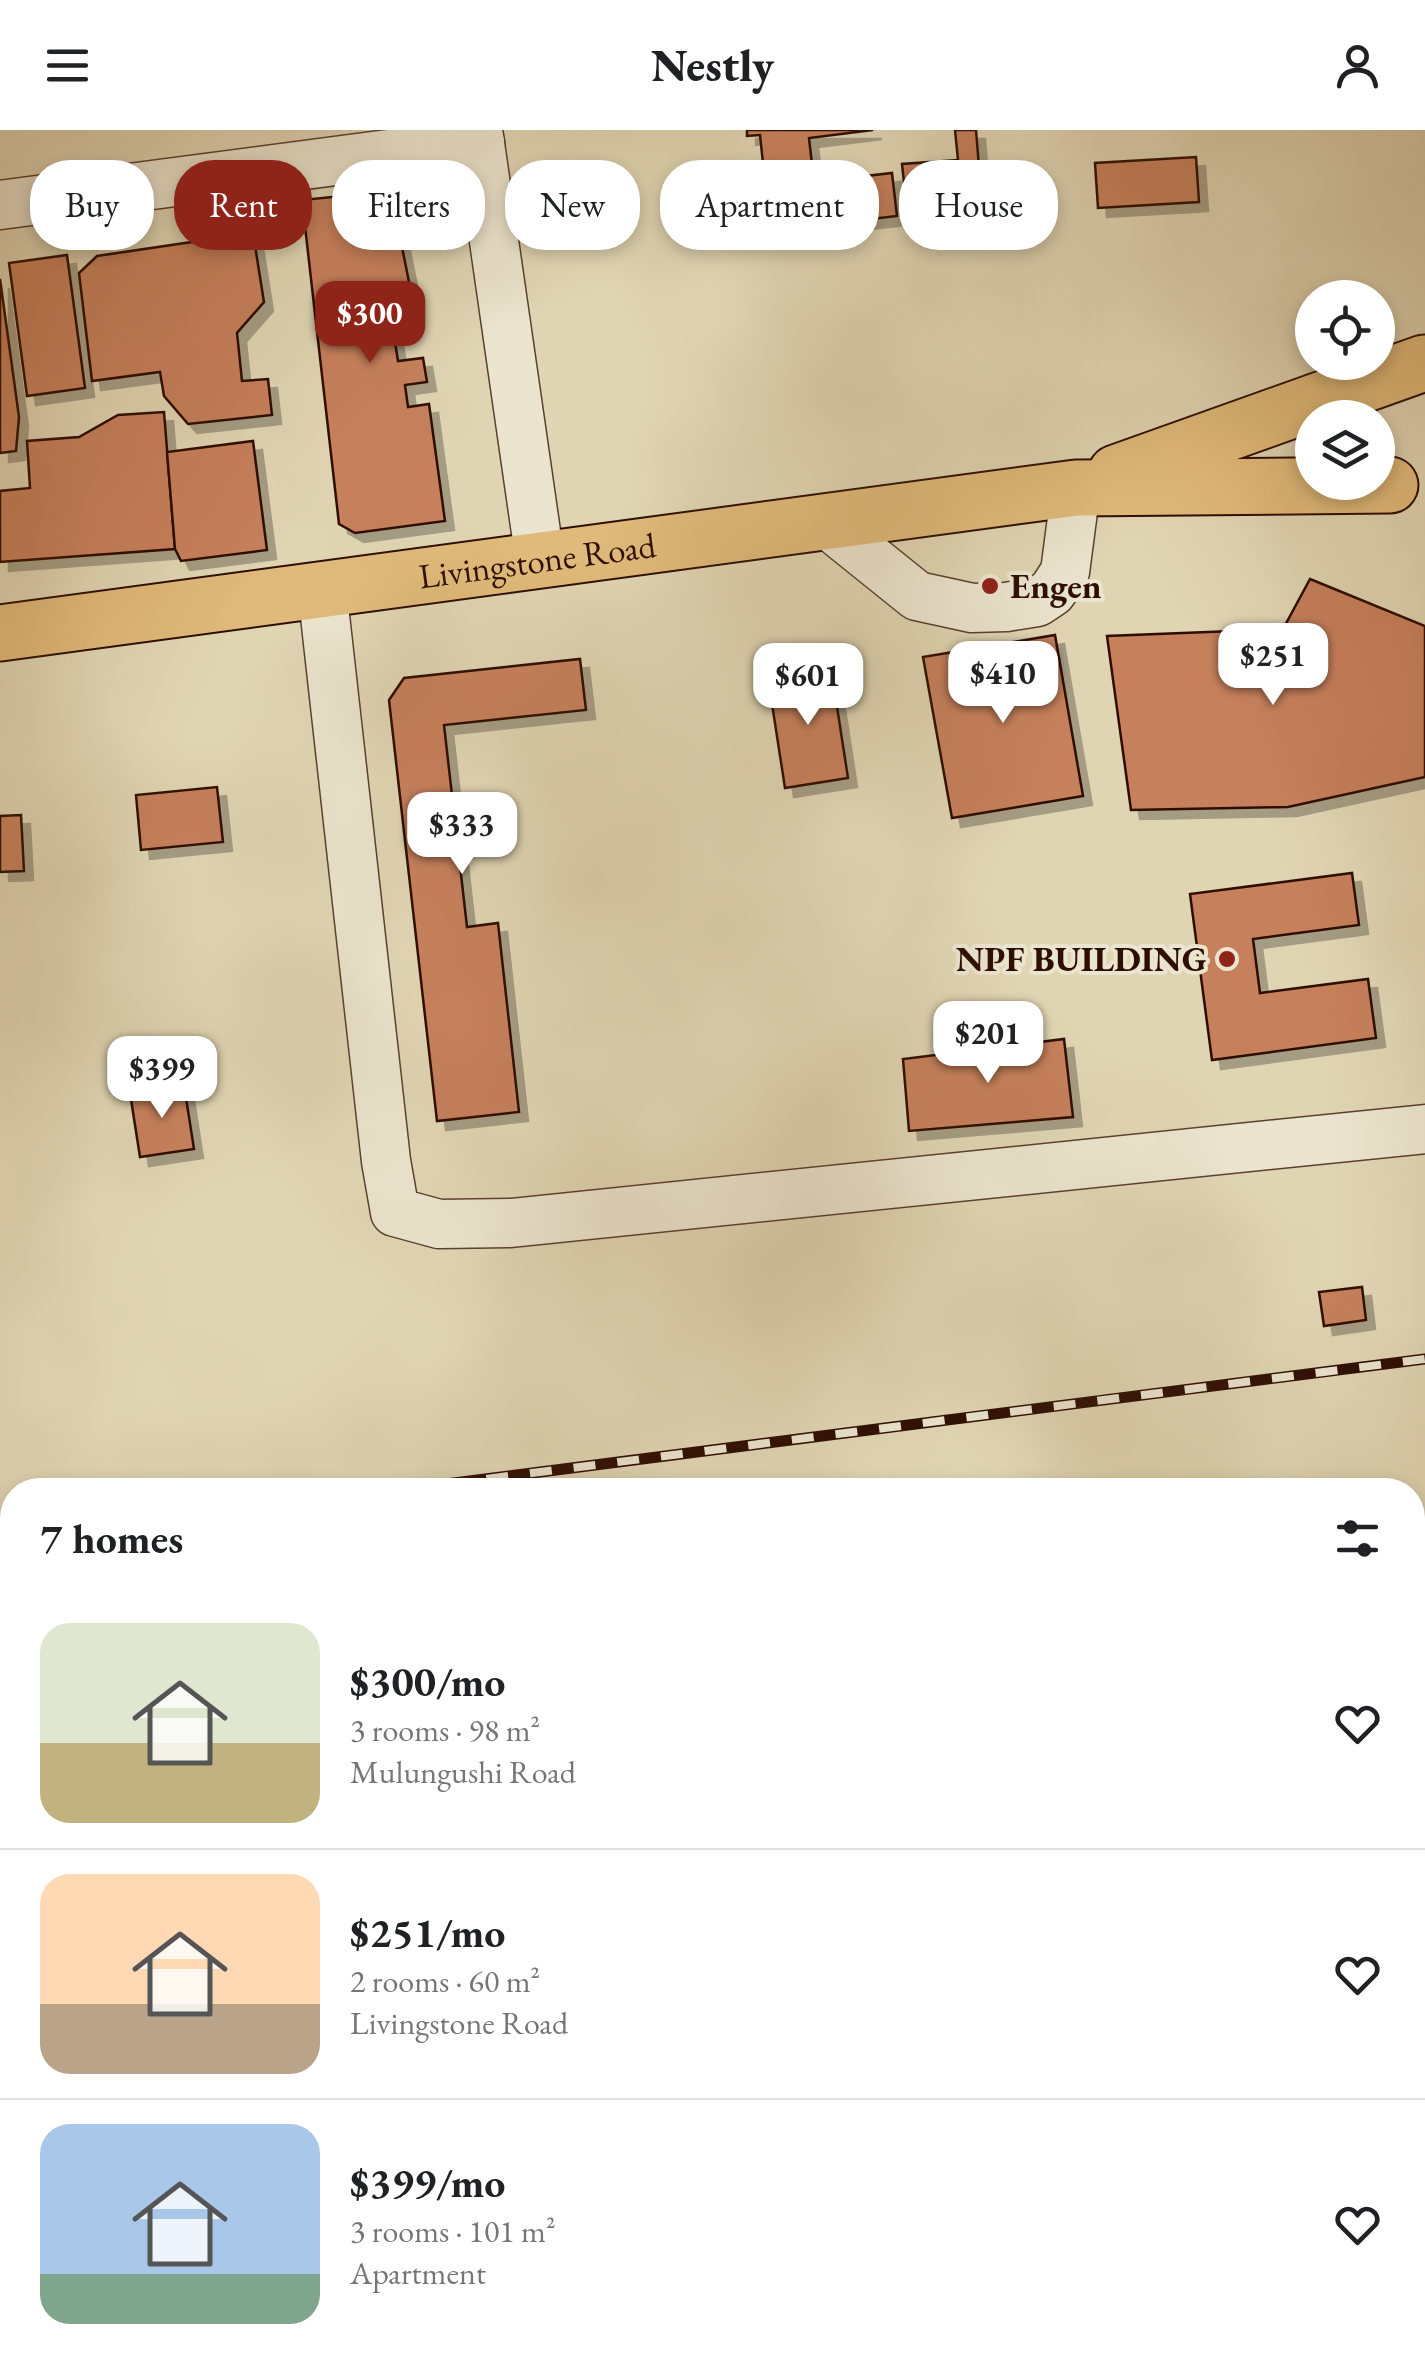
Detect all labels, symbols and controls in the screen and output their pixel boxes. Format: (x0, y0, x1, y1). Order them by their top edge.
text: Nestly (651, 36, 774, 94)
icon: menu (40, 38, 95, 93)
icon: person (1330, 38, 1385, 93)
chip: Buy (30, 160, 154, 250)
chip: Rent (174, 160, 312, 250)
chip: Filters (332, 160, 485, 250)
chip: New (505, 160, 640, 250)
chip: Apartment (660, 160, 879, 250)
chip: House (899, 160, 1058, 250)
map controls (1295, 280, 1395, 500)
button: locate (1295, 280, 1395, 380)
pin: $300 (311, 281, 429, 366)
text: $300 (337, 292, 403, 334)
button: layers (1295, 400, 1395, 500)
street label: Livingstone Road (416, 522, 659, 598)
place label: Engen (1010, 563, 1102, 608)
marker: Engen (979, 575, 1001, 597)
pin: $251 (1214, 623, 1332, 708)
text: $251 (1240, 634, 1306, 676)
pin: $410 (944, 641, 1062, 726)
pin: $601 (749, 643, 867, 728)
text: $410 (970, 652, 1036, 694)
text: $601 (775, 654, 841, 696)
pin: $333 (403, 792, 521, 877)
text: $333 (429, 803, 495, 845)
place label: NPF BUILDING (956, 936, 1207, 981)
marker: NPF BUILDING (1216, 948, 1238, 970)
pin: $201 (929, 1001, 1047, 1086)
text: $201 (955, 1012, 1021, 1054)
pin: $399 (103, 1036, 221, 1121)
text: $399 (129, 1047, 195, 1089)
text: 7 homes (40, 1511, 183, 1566)
icon: filters (1330, 1511, 1385, 1566)
text: $300/mo (350, 1654, 506, 1709)
icon: home (120, 1663, 240, 1783)
icon: heart (1330, 1696, 1385, 1751)
text: 3 rooms · 98 m² (350, 1709, 540, 1751)
text: Mulungushi Road (350, 1751, 576, 1793)
text: $251/mo (350, 1905, 506, 1960)
icon: home (120, 1914, 240, 2034)
icon: heart (1330, 1947, 1385, 2002)
text: 2 rooms · 60 m² (350, 1960, 540, 2002)
text: Livingstone Road (350, 2002, 568, 2044)
text: $399/mo (350, 2155, 506, 2210)
icon: home (120, 2164, 240, 2284)
icon: heart (1330, 2197, 1385, 2252)
text: 3 rooms · 101 m² (350, 2210, 556, 2252)
text: Apartment (350, 2252, 486, 2294)

